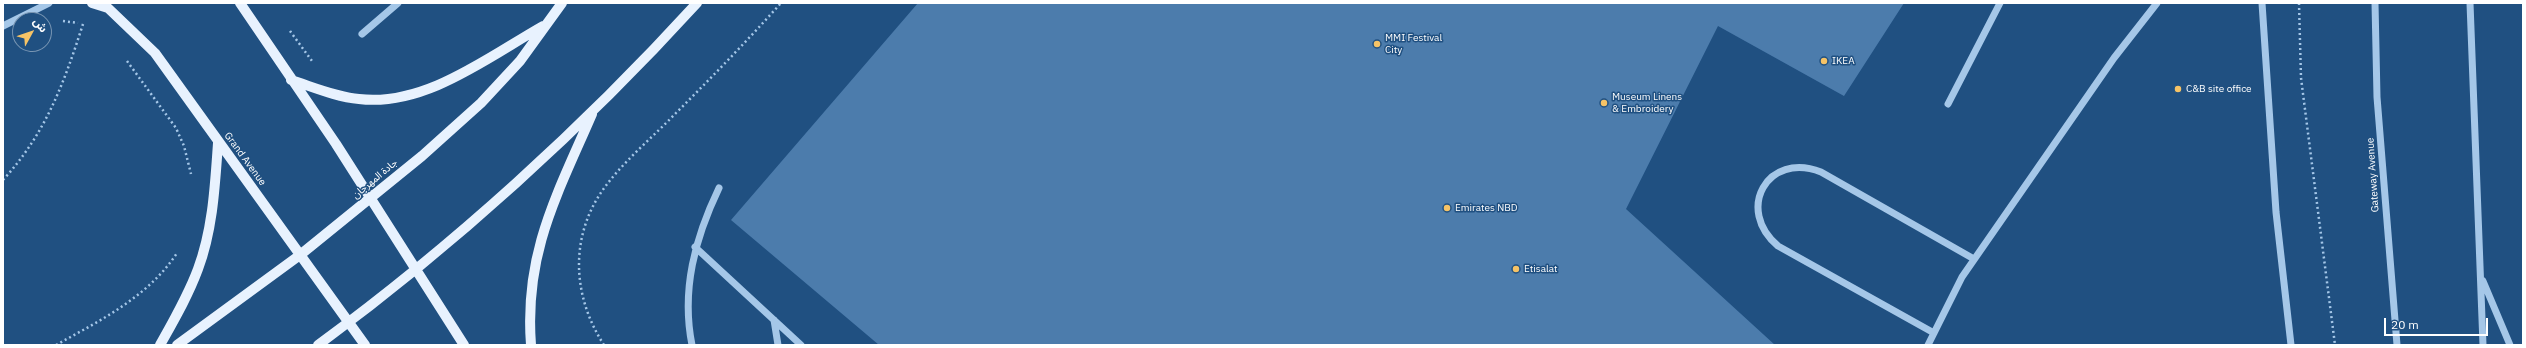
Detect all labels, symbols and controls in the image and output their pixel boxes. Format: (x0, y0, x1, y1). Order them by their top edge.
north arrow (12, 12, 52, 52)
text: ش (30, 15, 51, 35)
place label: MMI Festival City (1385, 32, 1442, 56)
marker: MMI Festival City (1372, 39, 1382, 49)
place label: IKEA (1832, 55, 1855, 67)
marker: IKEA (1819, 56, 1829, 66)
place label: C&B site office (2186, 83, 2252, 95)
marker: C&B site office (2173, 84, 2183, 94)
place label: Museum Linens & Embroidery (1612, 91, 1682, 114)
marker: Museum Linens & Embroidery (1599, 98, 1609, 108)
street label: Grand Avenue (222, 130, 268, 188)
street label: Gateway Avenue (2364, 137, 2382, 213)
street label: جادة المهرجان (350, 157, 400, 201)
place label: Emirates NBD (1455, 202, 1518, 214)
marker: Emirates NBD (1442, 203, 1452, 213)
place label: Etisalat (1524, 263, 1558, 275)
marker: Etisalat (1511, 264, 1521, 274)
scale bar (2386, 310, 2490, 336)
text: 20 m (2391, 317, 2419, 332)

